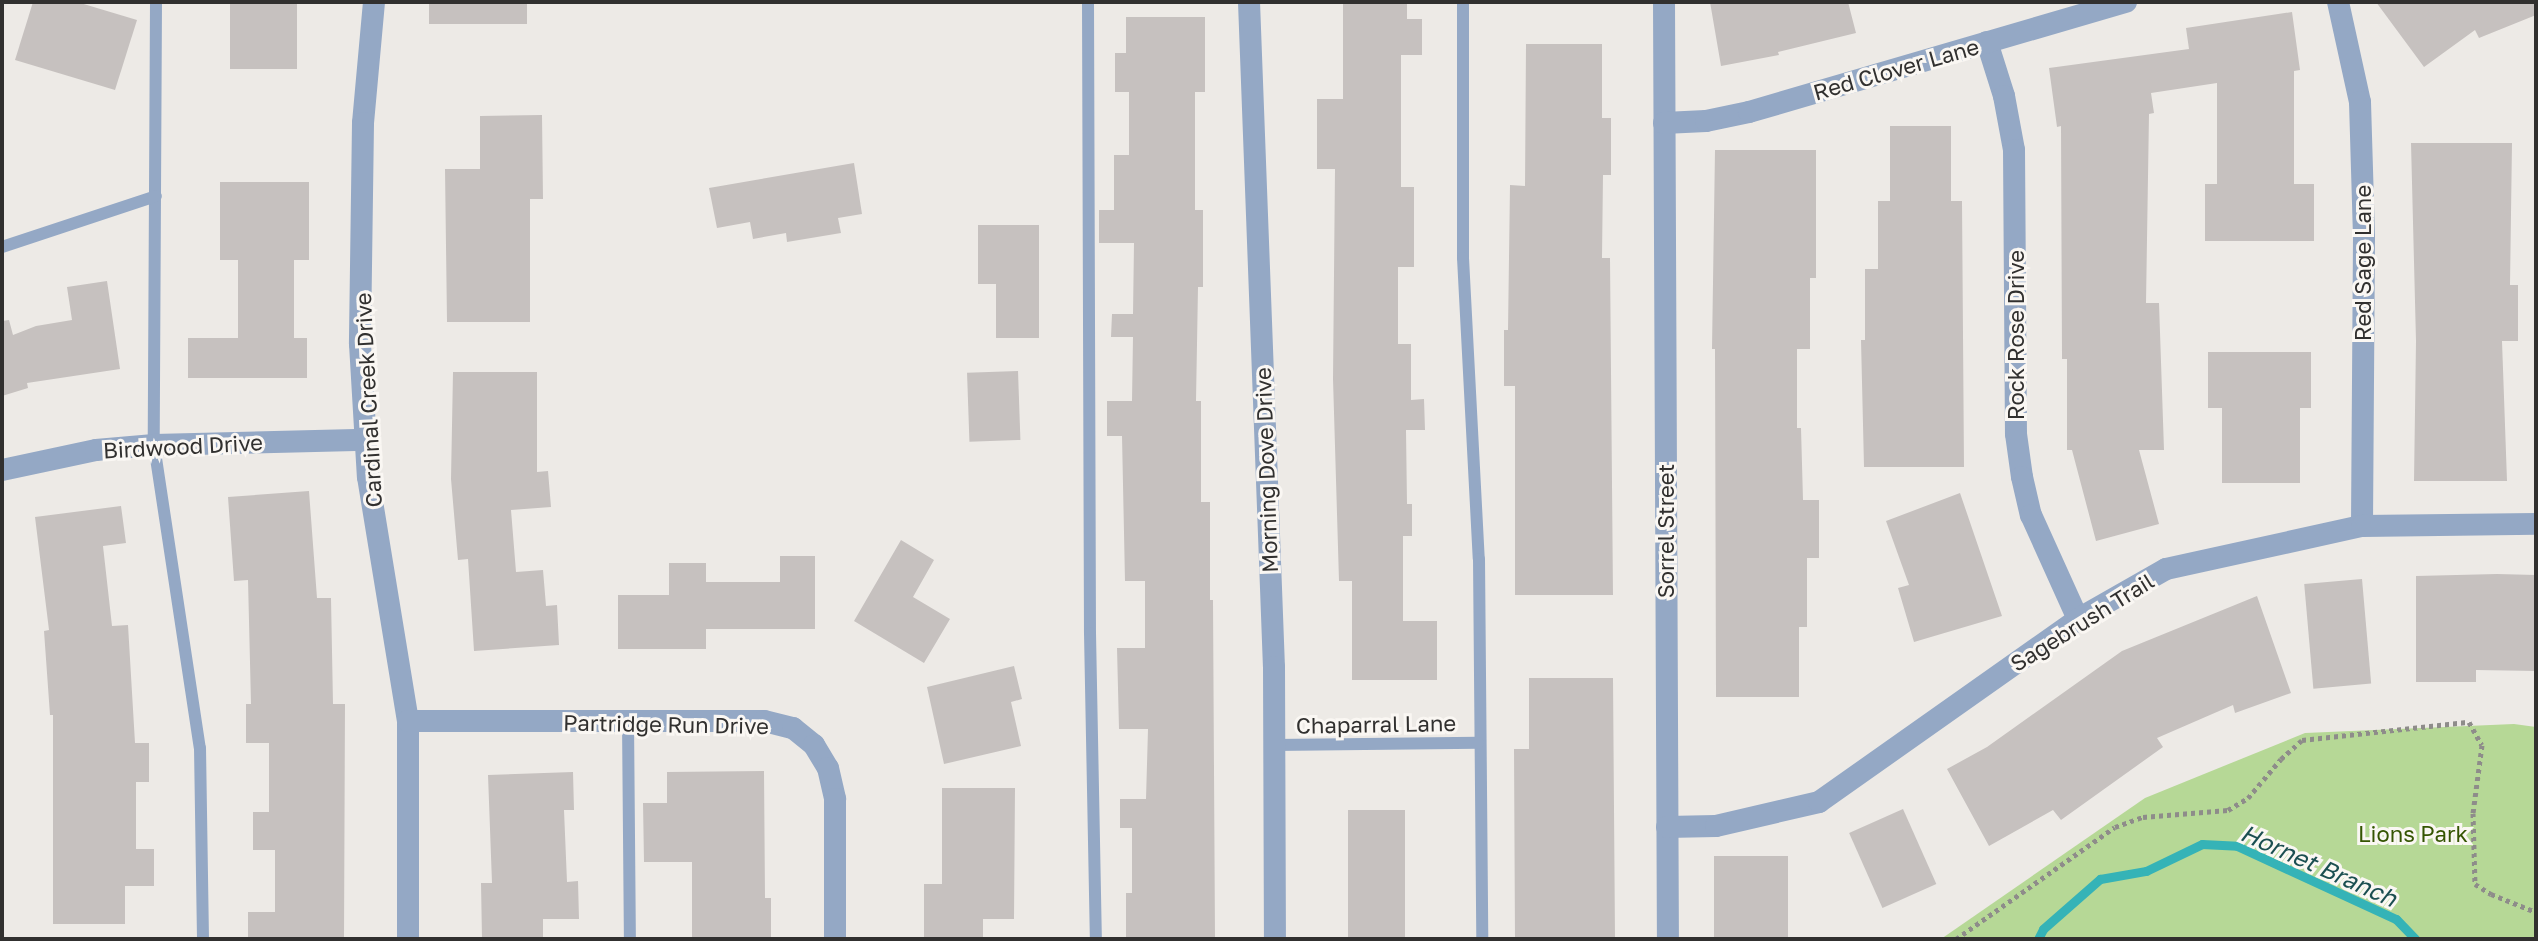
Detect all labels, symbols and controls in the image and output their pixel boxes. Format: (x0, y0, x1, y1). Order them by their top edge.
street label: Red Clover Lane (1810, 33, 1982, 105)
street label: Red Sage Lane (2350, 185, 2376, 341)
street label: Rock Rose Drive (2003, 250, 2029, 420)
street label: Cardinal Creek Drive (349, 292, 387, 508)
street label: Morning Dove Drive (1249, 367, 1283, 573)
street label: Birdwood Drive (102, 429, 264, 463)
street label: Sorrel Street (1653, 464, 1679, 598)
street label: Sagebrush Trail (2005, 567, 2159, 677)
street label: Partridge Run Drive (563, 709, 769, 739)
street label: Chaparral Lane (1296, 709, 1456, 739)
water label: Hornet Branch (2237, 818, 2401, 912)
park label: Lions Park (2358, 821, 2468, 847)

